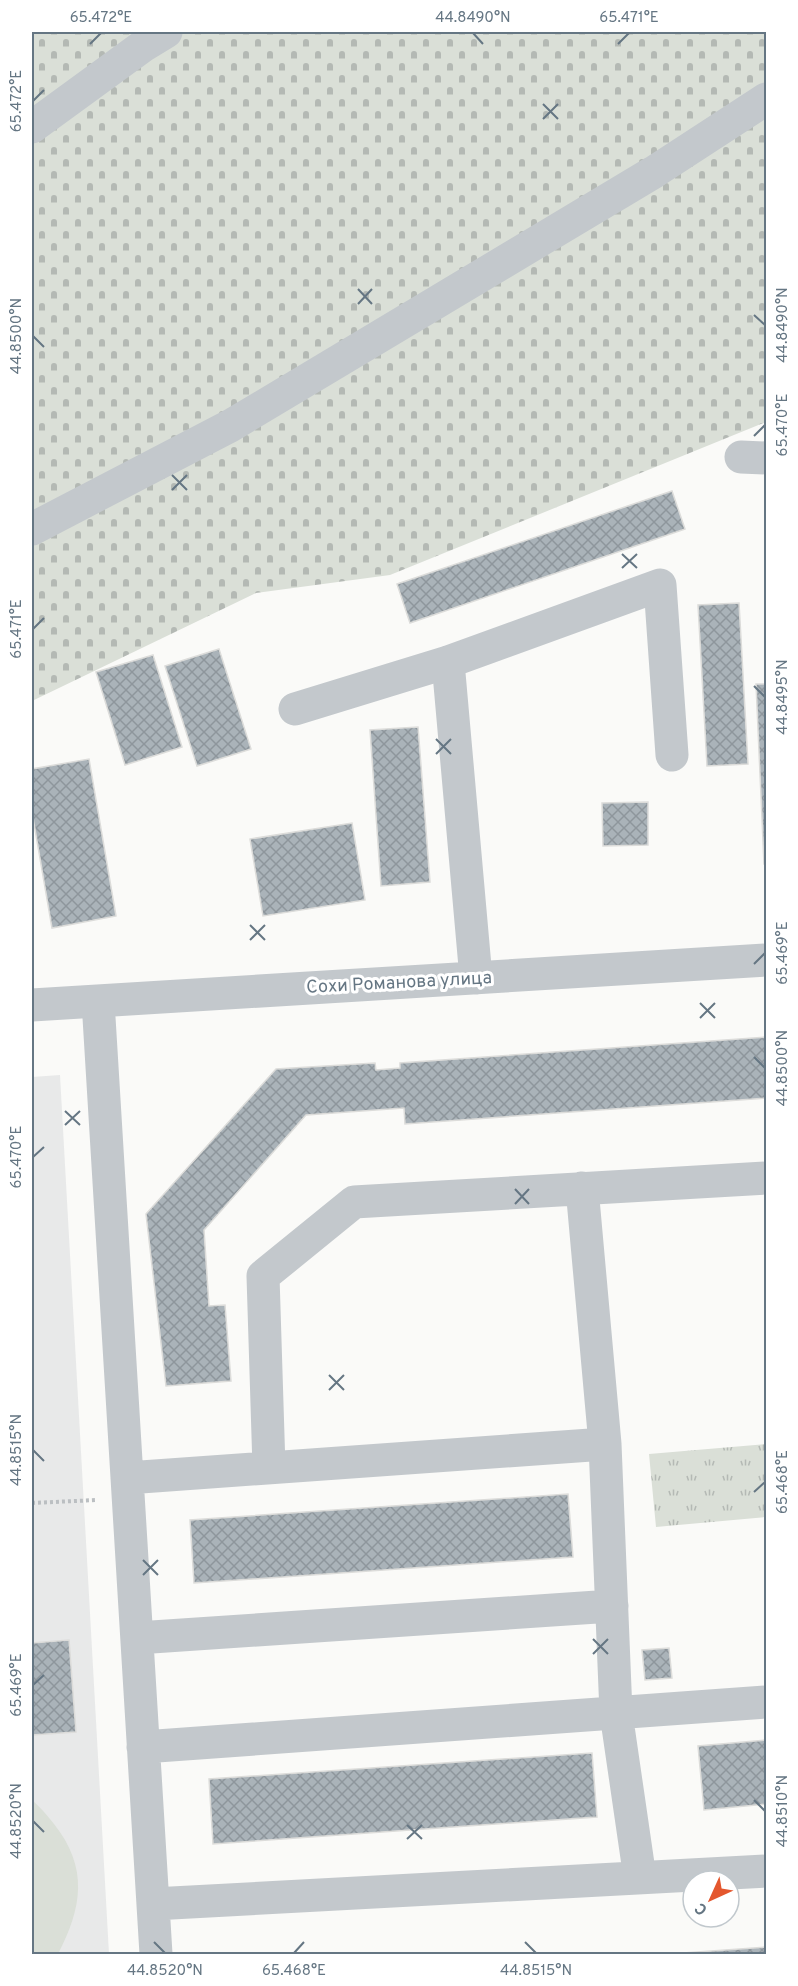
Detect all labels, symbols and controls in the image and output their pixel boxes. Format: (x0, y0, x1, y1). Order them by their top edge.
text: 65.472°E (70, 9, 132, 28)
text: 44.8490°N (435, 9, 511, 28)
text: 65.471°E (599, 9, 659, 28)
text: 65.472°E (8, 70, 27, 132)
text: 44.8490°N (774, 287, 793, 363)
text: 44.8500°N (8, 298, 27, 374)
text: 65.470°E (774, 394, 793, 456)
text: 65.471°E (8, 599, 27, 659)
text: 44.8495°N (774, 659, 793, 735)
text: 65.469°E (774, 921, 793, 985)
street label: Сохи Романова улица (306, 967, 492, 1000)
text: 44.8500°N (774, 1030, 793, 1106)
text: 65.470°E (8, 1126, 27, 1188)
text: 44.8515°N (8, 1414, 27, 1486)
text: 65.468°E (774, 1450, 793, 1514)
text: 65.469°E (8, 1653, 27, 1717)
text: 44.8510°N (774, 1775, 793, 1847)
text: 44.8520°N (8, 1783, 27, 1859)
north arrow (681, 1869, 741, 1929)
text: С (691, 1898, 712, 1919)
text: 44.8520°N (127, 1962, 203, 1981)
text: 65.468°E (262, 1962, 326, 1981)
text: 44.8515°N (500, 1962, 572, 1981)

